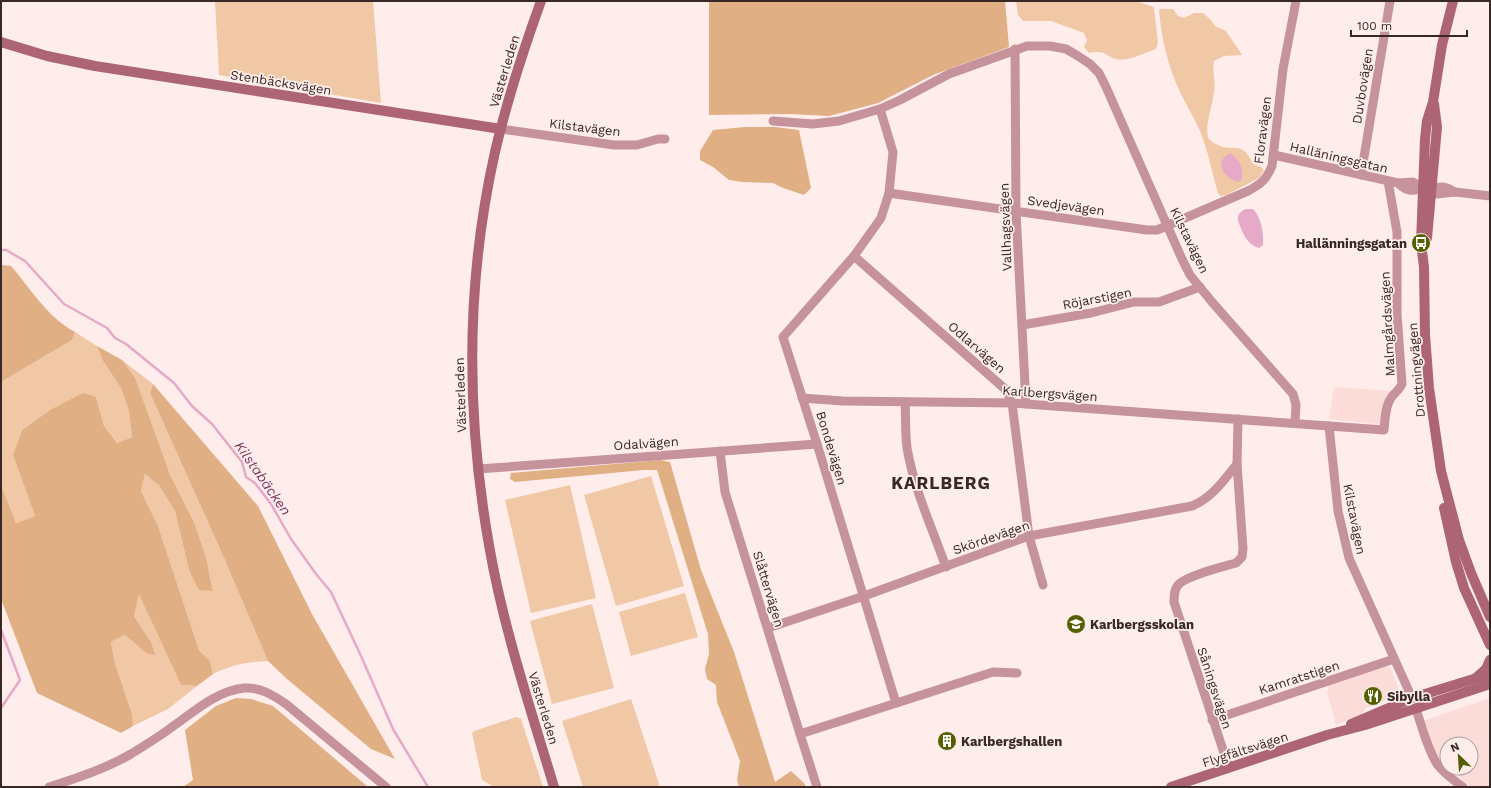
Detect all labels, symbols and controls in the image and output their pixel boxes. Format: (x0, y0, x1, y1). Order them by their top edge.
scale bar (1351, 12, 1467, 38)
text: 100 m (1357, 19, 1392, 33)
street label: Västerleden (486, 33, 523, 109)
street label: Duvbovägen (1349, 47, 1376, 125)
street label: Stenbäcksvägen (229, 67, 333, 98)
street label: Floravägen (1251, 95, 1274, 165)
street label: Kilstavägen (548, 116, 621, 139)
street label: Halläningsgatan (1288, 139, 1389, 176)
street label: Vallhagsvägen (996, 183, 1015, 271)
street label: Svedjevägen (1026, 193, 1106, 218)
street label: Kilstavägen (1167, 205, 1212, 276)
bus stop icon: Hallänningsgatan (1410, 232, 1432, 254)
place label: Hallänningsgatan (1296, 236, 1407, 251)
street label: Malmgårdsvägen (1377, 271, 1398, 377)
street label: Röjarstigen (1061, 284, 1133, 313)
street label: Odlarvägen (945, 318, 1008, 376)
street label: Drottningvägen (1405, 322, 1428, 418)
street label: Västerleden (452, 357, 469, 433)
street label: Karlbergsvägen (1002, 383, 1098, 404)
street label: Bondevägen (813, 410, 850, 487)
street label: Odalvägen (613, 434, 679, 453)
water label: Kilstabäcken (232, 438, 294, 518)
district label: KARLBERG (891, 473, 991, 493)
street label: Kilstavägen (1340, 482, 1369, 556)
street label: Skördevägen (951, 517, 1032, 558)
street label: Slåttervägen (750, 549, 787, 629)
school or university icon: Karlbergsskolan (1065, 613, 1087, 635)
place label: Karlbergsskolan (1090, 617, 1194, 632)
street label: Såningsvägen (1194, 645, 1235, 731)
street label: Kamratstigen (1257, 657, 1341, 698)
street label: Västerleden (525, 670, 562, 746)
restaurant icon: Sibylla (1362, 685, 1384, 707)
place label: Sibylla (1387, 689, 1431, 704)
street label: Flygfältsvägen (1200, 729, 1290, 770)
building icon: Karlbergshallen (936, 730, 958, 752)
place label: Karlbergshallen (961, 734, 1062, 749)
north arrow (1439, 736, 1479, 776)
text: N (1449, 740, 1461, 755)

